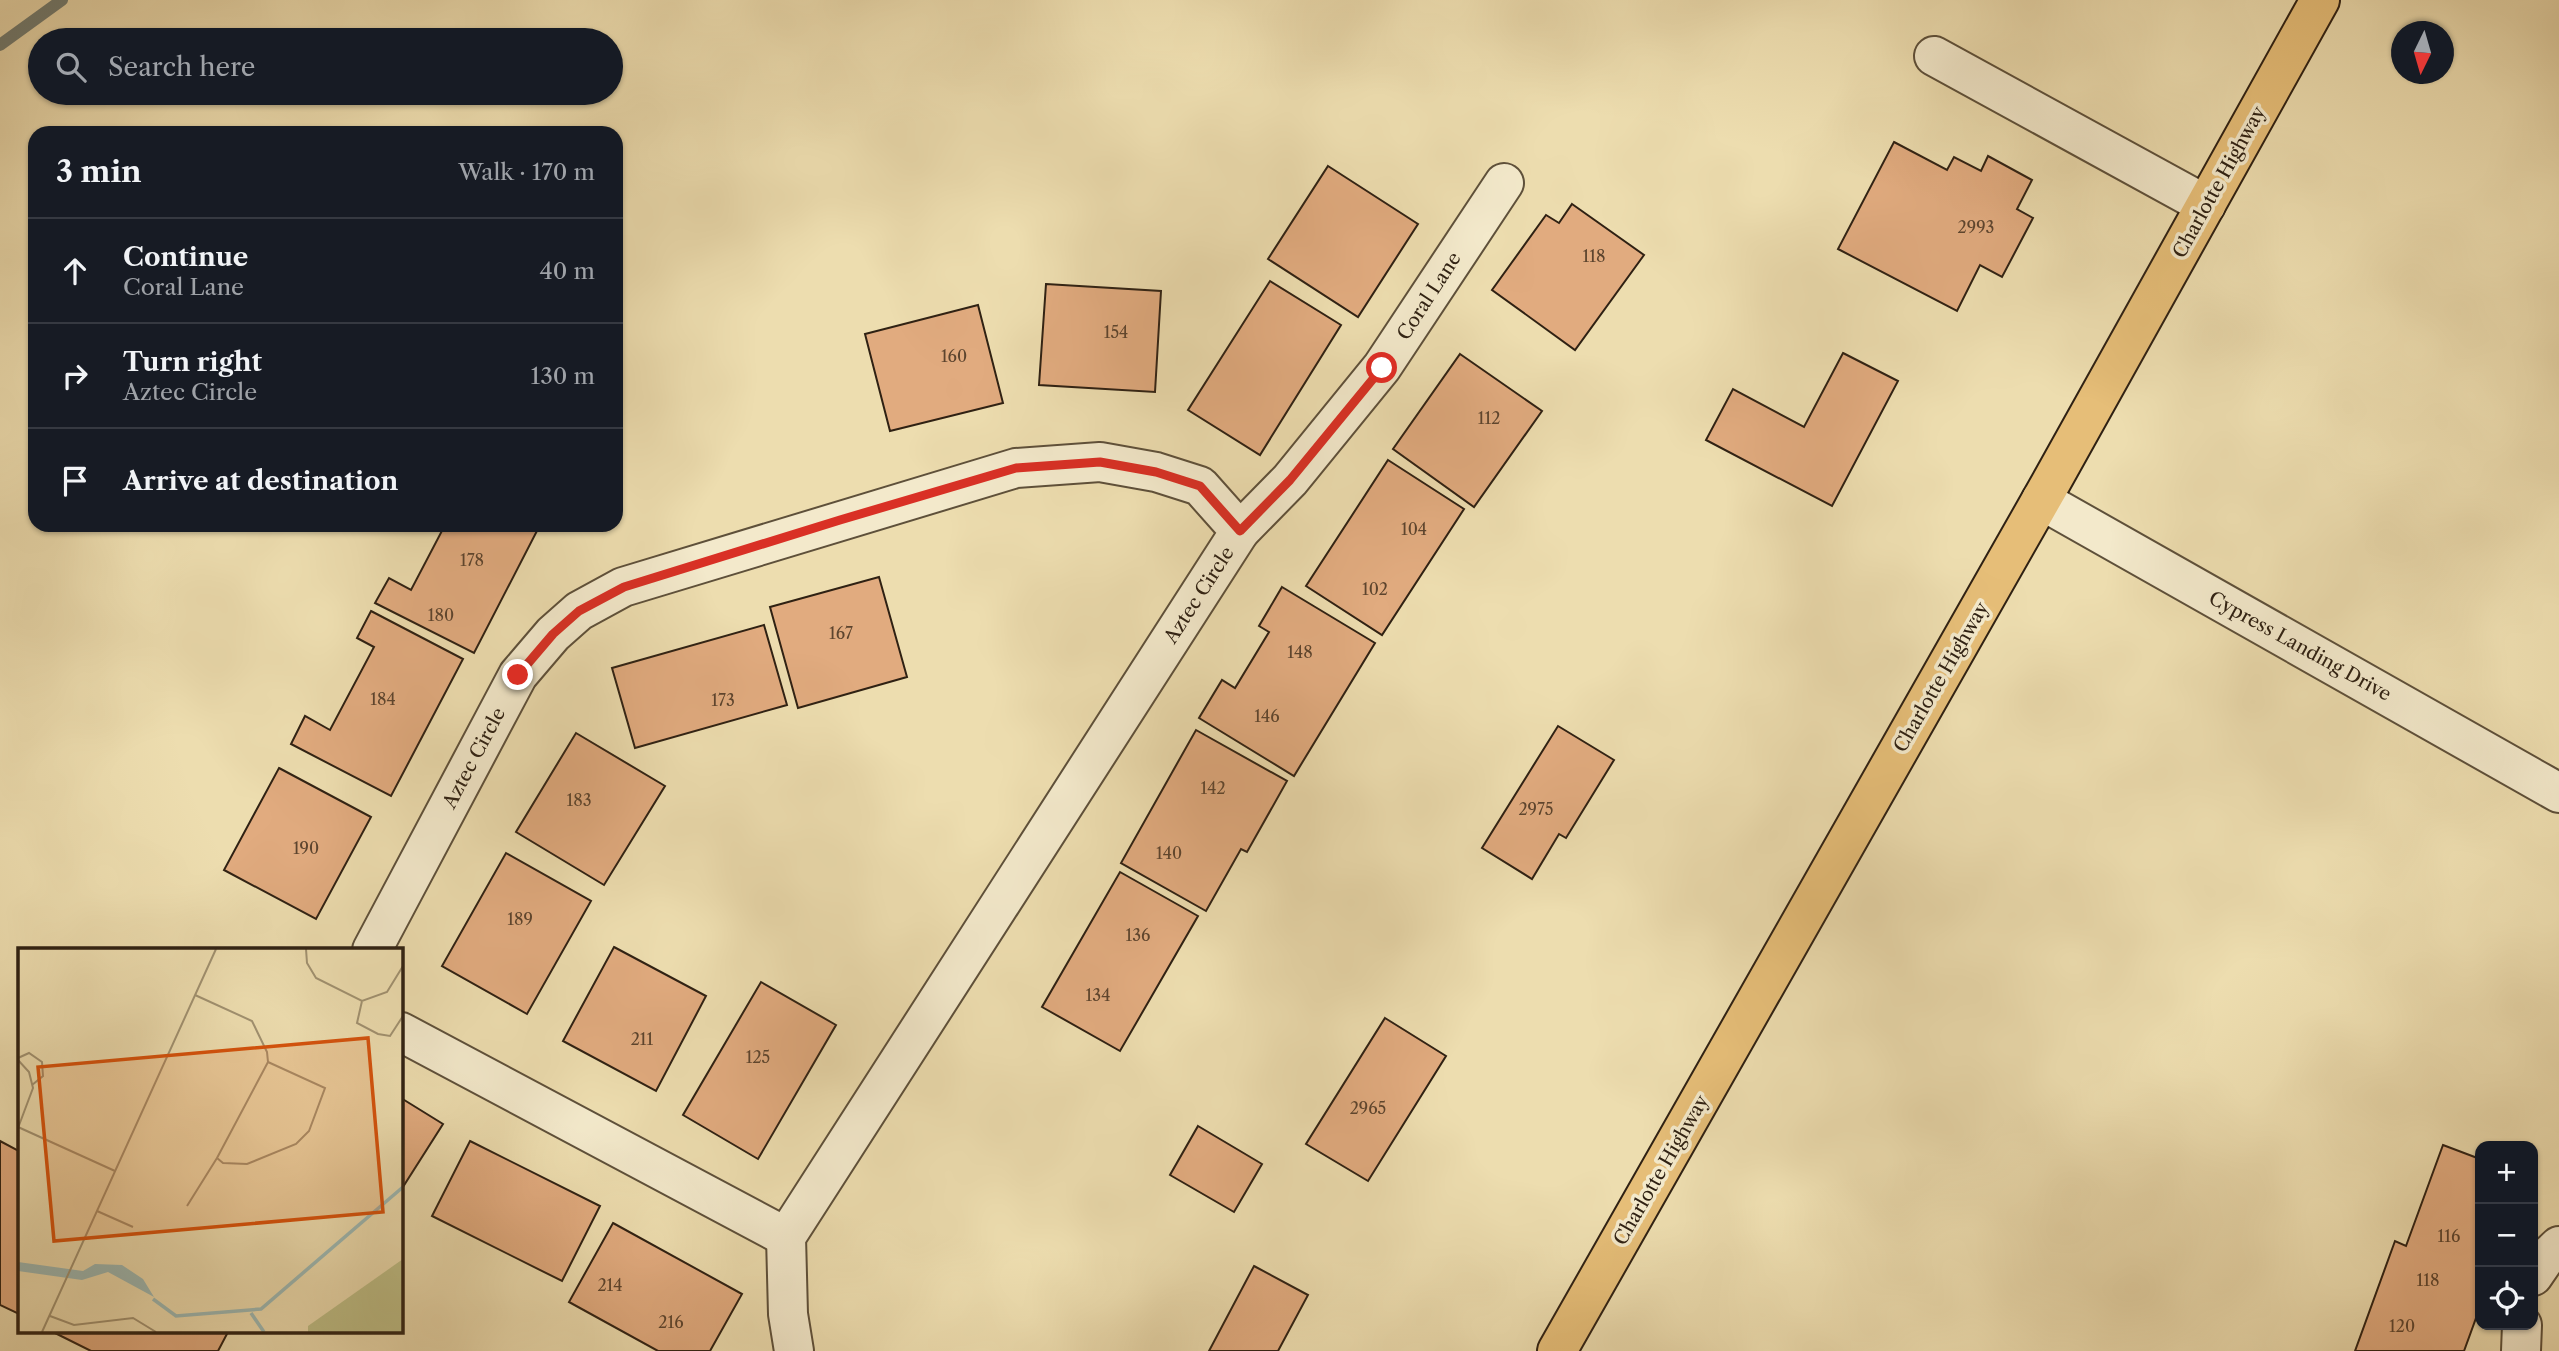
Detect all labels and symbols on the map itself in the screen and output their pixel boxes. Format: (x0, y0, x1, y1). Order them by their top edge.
north arrow (2391, 21, 2454, 84)
street label: Charlotte Highway (2168, 102, 2270, 262)
house number: 2993 (1958, 217, 1994, 237)
house number: 118 (1583, 246, 1605, 266)
street label: Coral Lane (1392, 248, 1466, 344)
house number: 154 (1104, 322, 1128, 342)
house number: 160 (941, 346, 967, 366)
route start (1366, 352, 1397, 383)
house number: 112 (1478, 408, 1500, 428)
house number: 104 (1401, 519, 1427, 539)
street label: Aztec Circle (1159, 542, 1239, 649)
house number: 178 (460, 550, 484, 570)
house number: 102 (1362, 579, 1388, 599)
street label: Cypress Landing Drive (2205, 586, 2395, 706)
street label: Charlotte Highway (1889, 597, 1994, 756)
house number: 180 (428, 605, 454, 625)
house number: 167 (829, 623, 853, 643)
house number: 148 (1287, 642, 1313, 662)
route end (502, 659, 533, 690)
house number: 184 (370, 689, 396, 709)
house number: 173 (711, 690, 735, 710)
street label: Aztec Circle (437, 704, 510, 813)
house number: 146 (1254, 706, 1280, 726)
house number: 142 (1200, 778, 1226, 798)
house number: 183 (566, 790, 592, 810)
house number: 2975 (1518, 799, 1554, 819)
house number: 190 (293, 838, 319, 858)
house number: 140 (1156, 843, 1182, 863)
house number: 189 (507, 909, 533, 929)
house number: 136 (1126, 925, 1150, 945)
inset map (18, 948, 402, 1334)
house number: 134 (1086, 985, 1110, 1005)
house number: 211 (631, 1029, 654, 1049)
house number: 125 (746, 1047, 770, 1067)
street label: Charlotte Highway (1609, 1090, 1714, 1249)
house number: 2965 (1350, 1098, 1386, 1118)
house number: 116 (2438, 1226, 2460, 1246)
house number: 118 (2417, 1270, 2439, 1290)
house number: 214 (597, 1275, 623, 1295)
house number: 216 (658, 1312, 684, 1332)
house number: 120 (2389, 1316, 2415, 1336)

